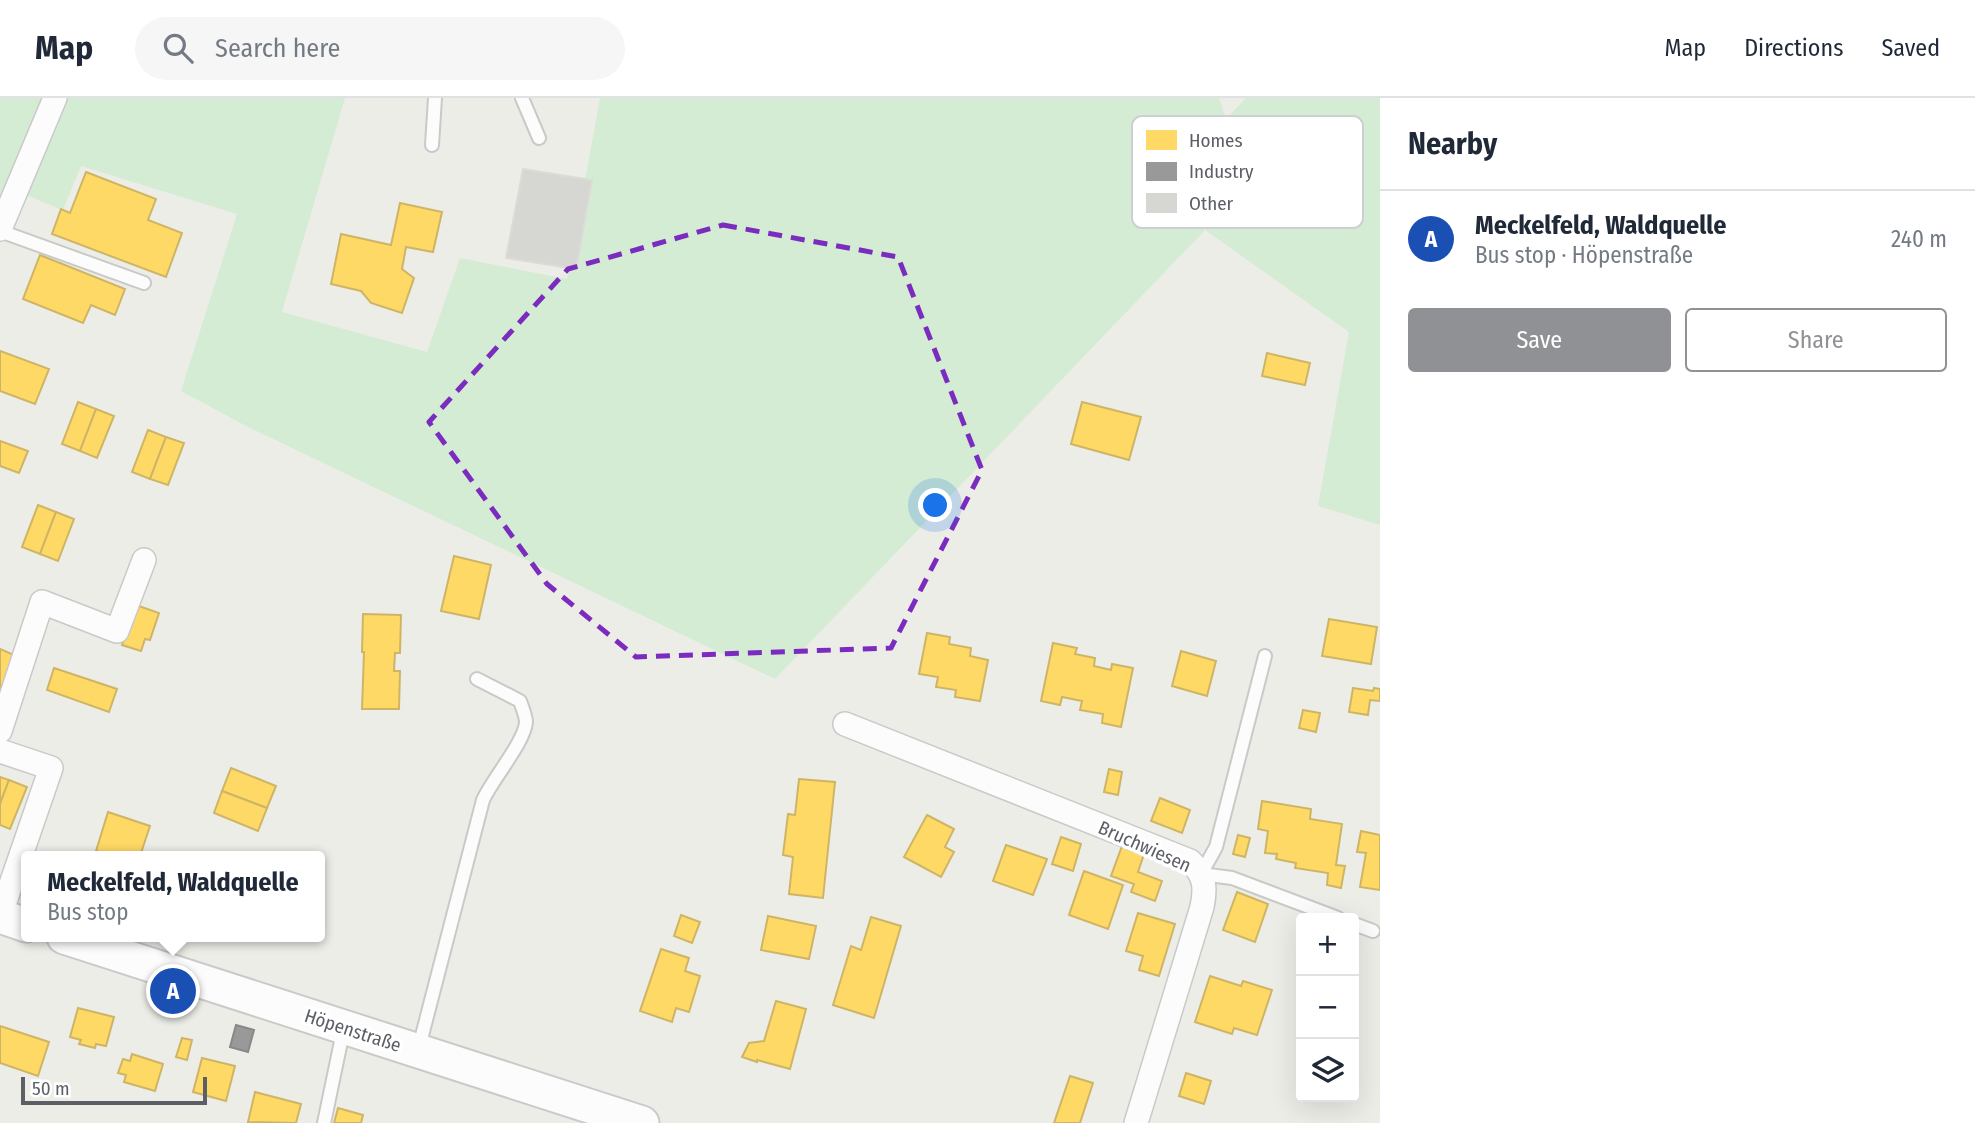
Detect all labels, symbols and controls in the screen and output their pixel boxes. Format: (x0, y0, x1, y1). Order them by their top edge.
search box (135, 17, 625, 80)
text: Map (35, 28, 93, 68)
icon: search (159, 29, 197, 67)
text: Search here (215, 33, 340, 64)
text: Map (1665, 34, 1706, 62)
text: Directions (1744, 34, 1843, 62)
text: Saved (1881, 34, 1940, 62)
legend (1132, 116, 1363, 228)
text: Nearby (1408, 126, 1497, 162)
text: Homes (1189, 129, 1243, 152)
text: Industry (1189, 160, 1254, 183)
text: Other (1189, 192, 1234, 215)
text: Meckelfeld, Waldquelle (1475, 210, 1727, 241)
text: A (1425, 225, 1437, 253)
text: 240 m (1891, 225, 1947, 253)
text: Bus stop · Höpenstraße (1475, 241, 1693, 269)
button: Save (1408, 308, 1671, 372)
button: Share (1685, 308, 1947, 372)
your location (918, 488, 952, 522)
street label: Bruchwiesen (1095, 816, 1195, 877)
popup (21, 851, 325, 942)
text: Meckelfeld, Waldquelle (47, 867, 299, 898)
text: Bus stop (47, 898, 128, 926)
map controls (1296, 913, 1359, 1102)
button: + (1296, 913, 1359, 976)
pin: A (150, 965, 196, 1017)
button: − (1296, 976, 1359, 1039)
street label: Höpenstraße (302, 1004, 404, 1057)
button: layers (1296, 1039, 1359, 1102)
scale bar (21, 1074, 206, 1106)
text: 50 m (32, 1077, 70, 1100)

